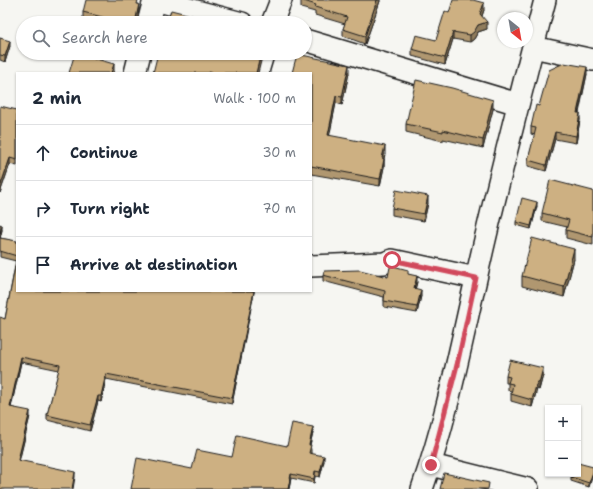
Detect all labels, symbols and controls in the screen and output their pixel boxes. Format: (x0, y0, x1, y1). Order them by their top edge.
north arrow (497, 12, 533, 48)
search box (16, 16, 312, 60)
icon: search (30, 27, 52, 49)
text: Search here (62, 28, 148, 48)
text: 2 min (32, 87, 82, 109)
text: Walk · 100 m (213, 90, 296, 107)
icon: ahead (32, 142, 54, 164)
text: Continue (70, 143, 138, 163)
text: 30 m (262, 144, 296, 161)
icon: right (32, 198, 54, 220)
text: Turn right (70, 199, 150, 219)
text: 70 m (262, 200, 296, 217)
route start (383, 251, 401, 269)
icon: arrive (32, 254, 54, 276)
text: Arrive at destination (70, 255, 238, 275)
map controls (545, 405, 581, 477)
button: + (545, 405, 581, 441)
button: − (545, 441, 581, 477)
route end (422, 456, 440, 474)

